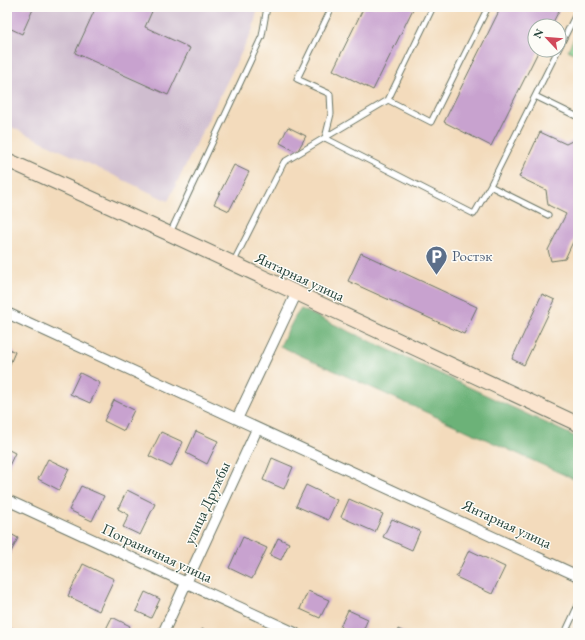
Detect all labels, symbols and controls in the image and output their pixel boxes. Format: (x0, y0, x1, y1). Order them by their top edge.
north arrow (527, 18, 567, 58)
text: N (530, 26, 546, 41)
parking icon: Ростэк (424, 243, 450, 276)
place label: Ростэк (452, 246, 493, 265)
street label: Янтарная улица (252, 247, 348, 306)
street label: улица Дружбы (179, 458, 234, 547)
street label: Янтарная улица (459, 494, 555, 553)
street label: Пограничная улица (99, 519, 215, 586)

